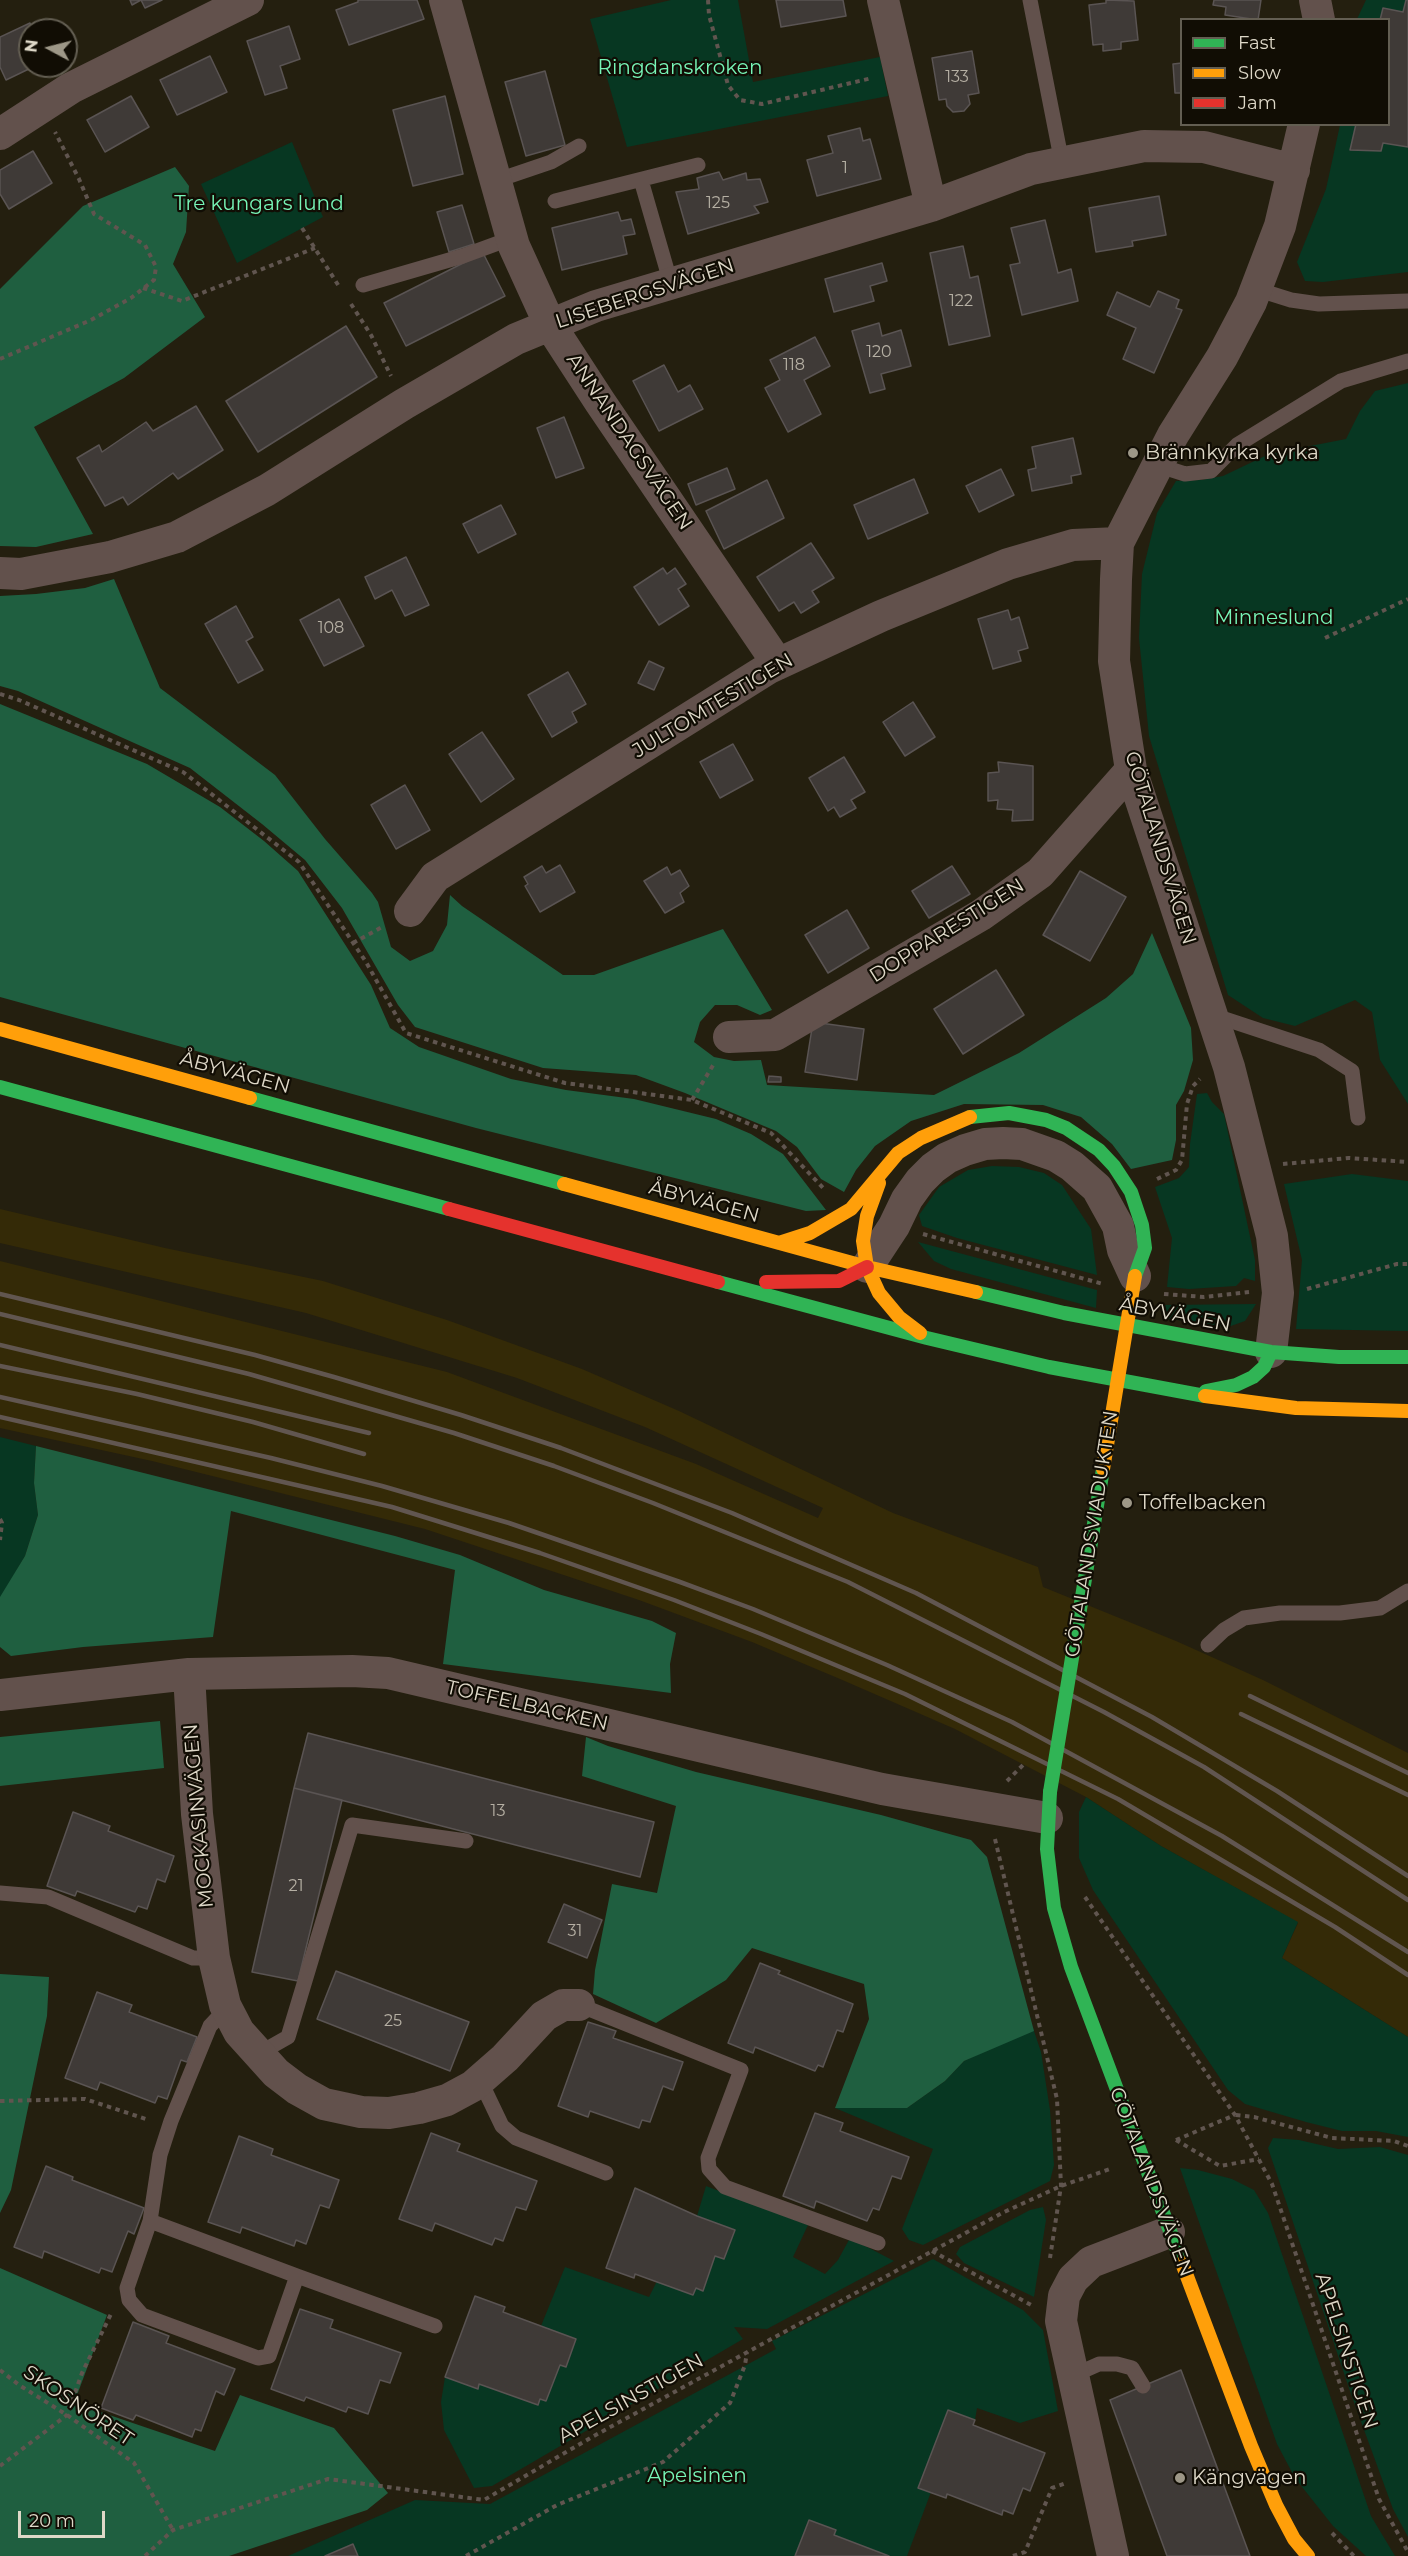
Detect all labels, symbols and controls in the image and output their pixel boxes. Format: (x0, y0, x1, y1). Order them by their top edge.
north arrow (18, 18, 78, 78)
legend (1180, 18, 1390, 126)
text: Fast (1238, 32, 1276, 54)
text: N (21, 38, 42, 54)
park label: Ringdanskroken (598, 56, 762, 80)
text: Slow (1238, 62, 1281, 84)
house number: 133 (945, 67, 969, 87)
text: Jam (1238, 92, 1277, 114)
house number: 1 (842, 158, 848, 178)
park label: Tre kungars lund (174, 192, 344, 216)
house number: 125 (706, 193, 730, 213)
street label: LISEBERGSVÄGEN (553, 254, 737, 334)
house number: 122 (949, 291, 973, 311)
house number: 120 (866, 342, 892, 362)
street label: ANNANDAGSVÄGEN (561, 349, 697, 535)
house number: 118 (783, 355, 805, 375)
place label: Brännkyrka kyrka (1145, 441, 1319, 465)
marker: Brännkyrka kyrka (1126, 446, 1140, 460)
park label: Minneslund (1214, 606, 1334, 630)
house number: 108 (318, 618, 344, 638)
street label: JULTOMTESTIGEN (628, 649, 798, 763)
street label: GÖTALANDSVÄGEN (1119, 748, 1201, 948)
street label: DOPPARESTIGEN (865, 874, 1029, 988)
street label: ÅBYVÄGEN (177, 1047, 293, 1099)
street label: ÅBYVÄGEN (646, 1176, 762, 1228)
street label: ÅBYVÄGEN (1117, 1292, 1233, 1338)
street label: GÖTALANDSVIADUKTEN (1061, 1409, 1123, 1659)
place label: Toffelbacken (1139, 1491, 1266, 1515)
marker: Toffelbacken (1120, 1496, 1134, 1510)
street label: TOFFELBACKEN (444, 1676, 610, 1736)
street label: MOCKASINVÄGEN (179, 1723, 219, 1909)
house number: 13 (491, 1801, 505, 1821)
house number: 21 (289, 1876, 303, 1896)
house number: 31 (568, 1921, 582, 1941)
house number: 25 (384, 2011, 402, 2031)
street label: GÖTALANDSVÄGEN (1104, 2084, 1198, 2280)
street label: APELSINSTIGEN (1309, 2270, 1383, 2432)
street label: APELSINSTIGEN (554, 2349, 708, 2449)
street label: SKOSNÖRET (19, 2360, 137, 2452)
park label: Apelsinen (647, 2464, 747, 2488)
place label: Kängvägen (1192, 2466, 1307, 2490)
marker: Kängvägen (1173, 2471, 1187, 2485)
scale bar (21, 2499, 108, 2537)
text: 20 m (29, 2510, 75, 2532)

